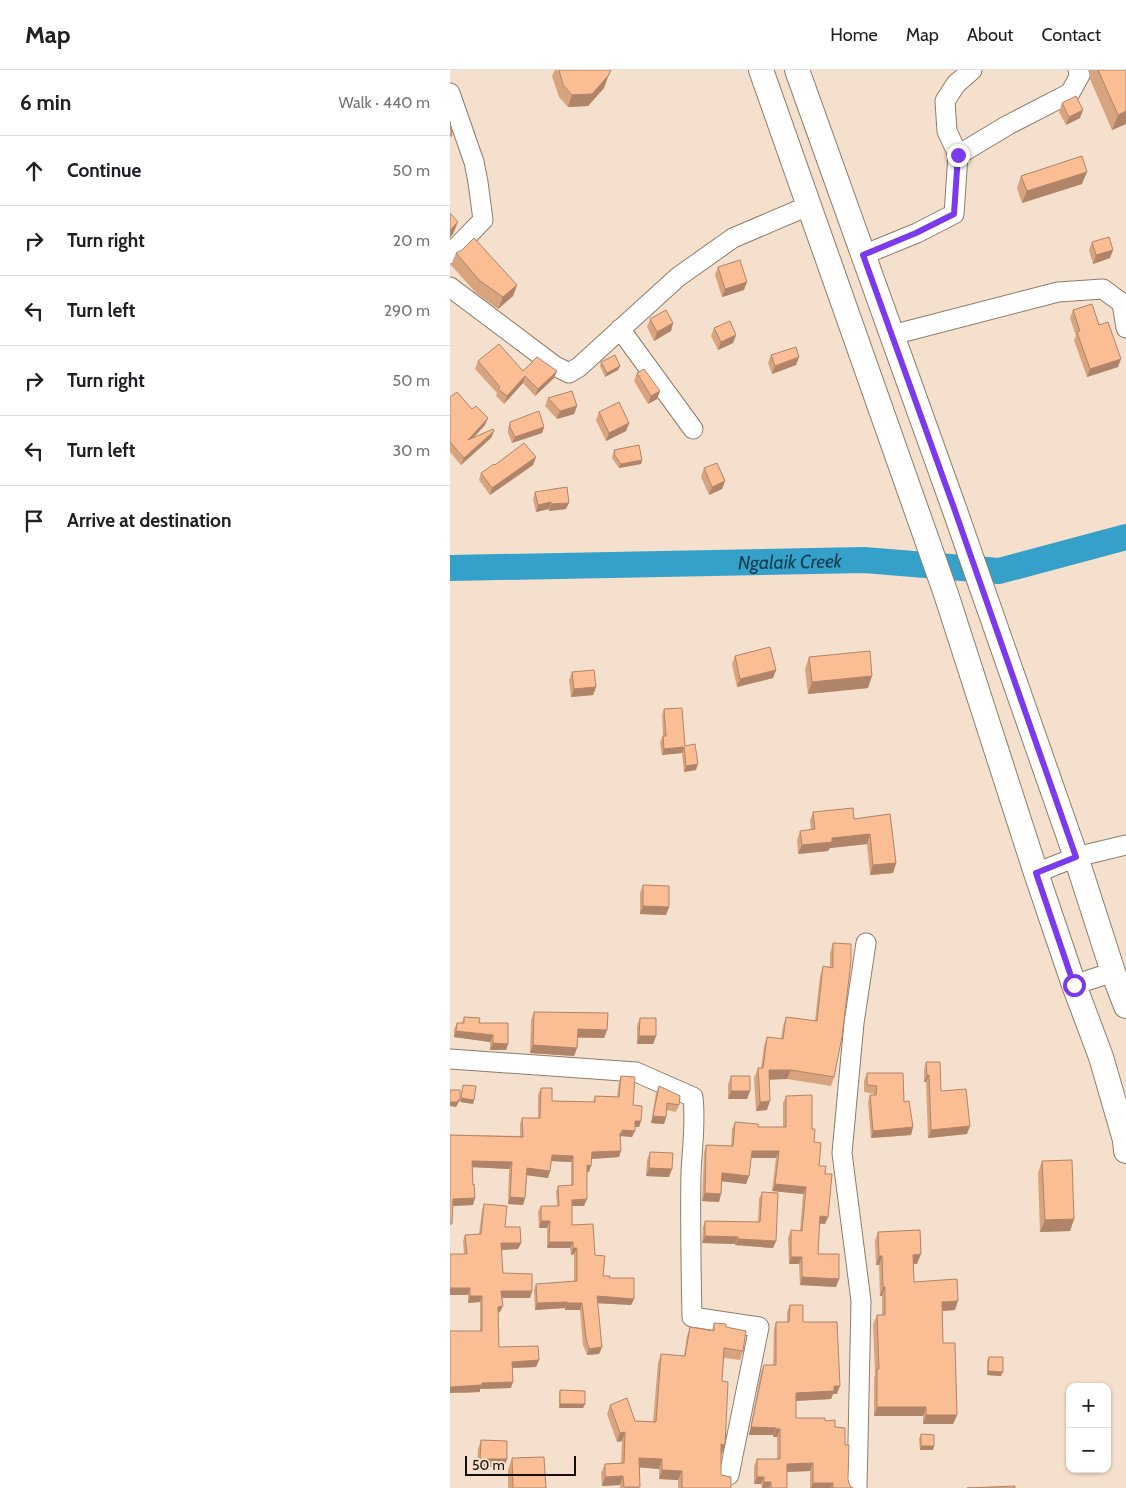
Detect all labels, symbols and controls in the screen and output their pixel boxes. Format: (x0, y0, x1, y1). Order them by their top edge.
text: Map (25, 20, 71, 49)
text: Home (830, 24, 878, 46)
text: Map (906, 24, 939, 46)
text: About (967, 24, 1013, 46)
text: Contact (1041, 24, 1101, 46)
text: 6 min (20, 90, 71, 115)
text: Walk · 440 m (339, 93, 430, 112)
route end (947, 144, 970, 167)
icon: ahead (20, 157, 48, 185)
text: Continue (67, 159, 141, 182)
text: 50 m (393, 161, 430, 180)
icon: right (20, 227, 48, 255)
text: Turn right (67, 229, 145, 252)
text: 20 m (393, 231, 430, 250)
icon: left (20, 297, 48, 325)
text: Turn left (67, 299, 135, 322)
text: 290 m (384, 301, 430, 320)
icon: right (20, 367, 48, 395)
text: Turn right (67, 369, 145, 392)
text: 50 m (393, 371, 430, 390)
icon: left (20, 437, 48, 465)
text: Turn left (67, 439, 135, 462)
text: 30 m (393, 441, 430, 460)
icon: arrive (20, 507, 48, 535)
text: Arrive at destination (67, 509, 231, 532)
water label: Ngalaik Creek (738, 549, 843, 574)
route start (1063, 974, 1086, 997)
map controls (1066, 1383, 1111, 1473)
button: + (1066, 1383, 1111, 1428)
button: − (1066, 1428, 1111, 1473)
scale bar (465, 1453, 576, 1476)
text: 50 m (472, 1456, 505, 1474)

